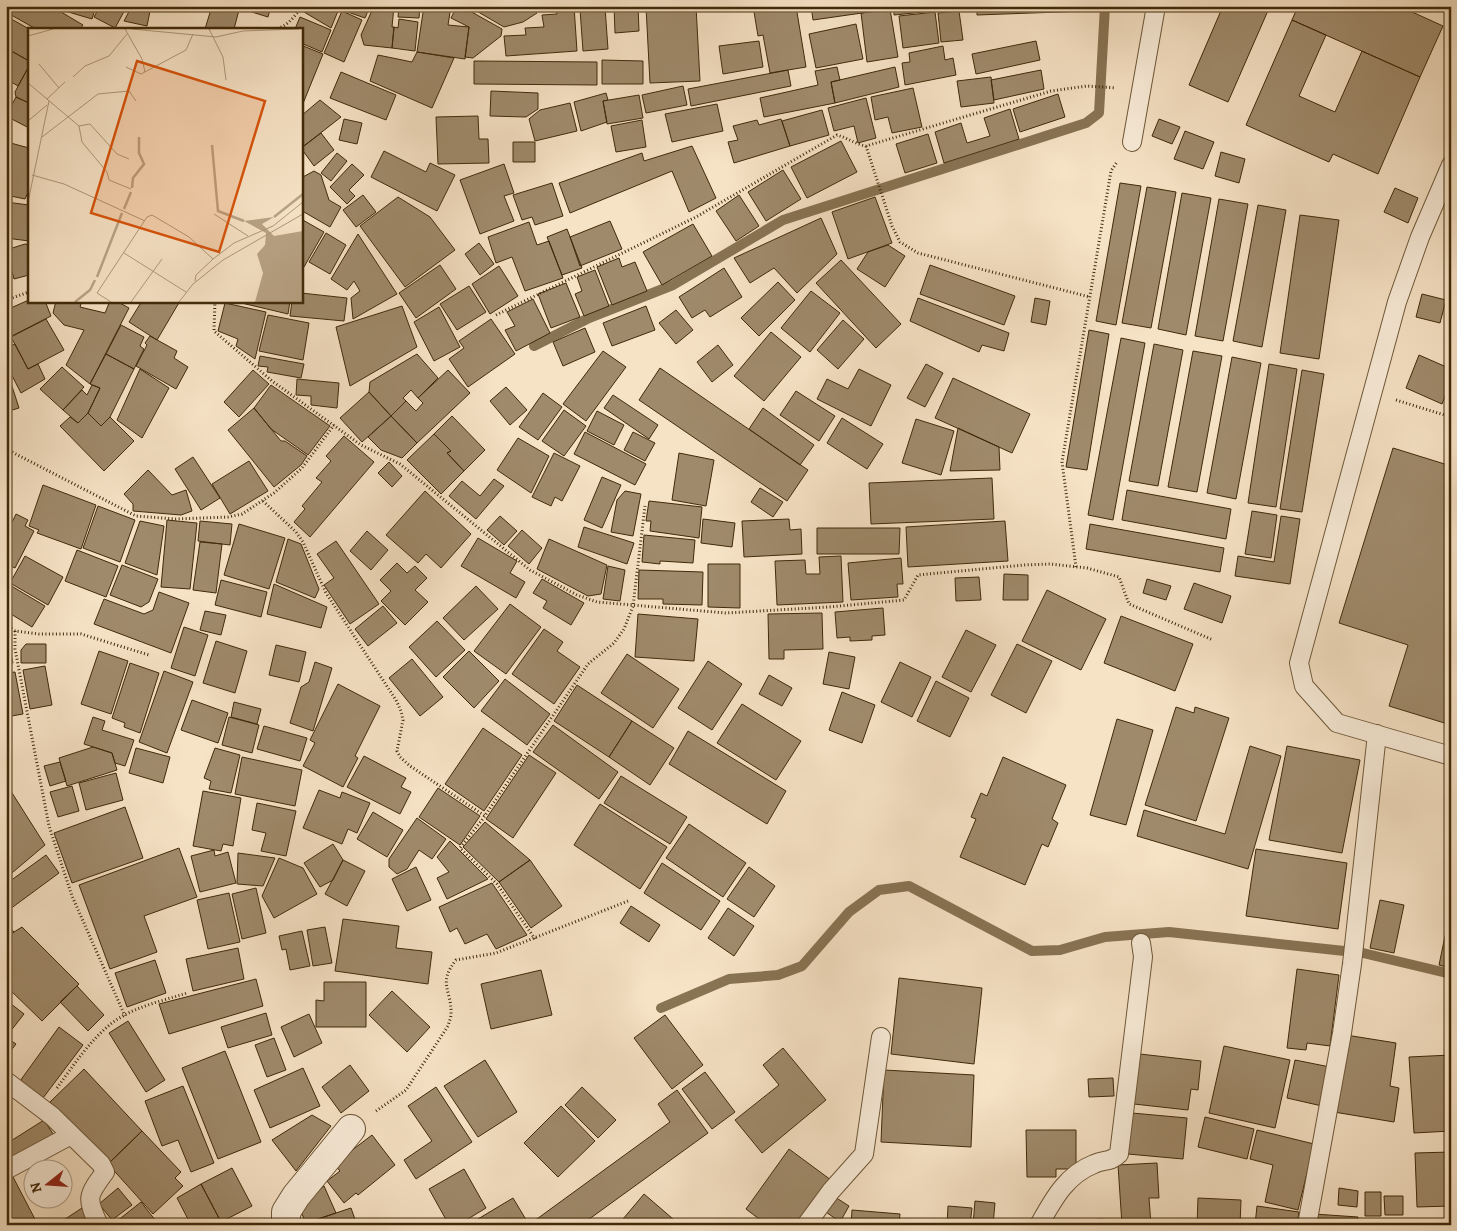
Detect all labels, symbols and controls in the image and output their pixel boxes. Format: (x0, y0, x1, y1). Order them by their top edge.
inset map (28, 28, 302, 302)
north arrow (22, 1158, 72, 1208)
text: N (25, 1180, 47, 1195)

